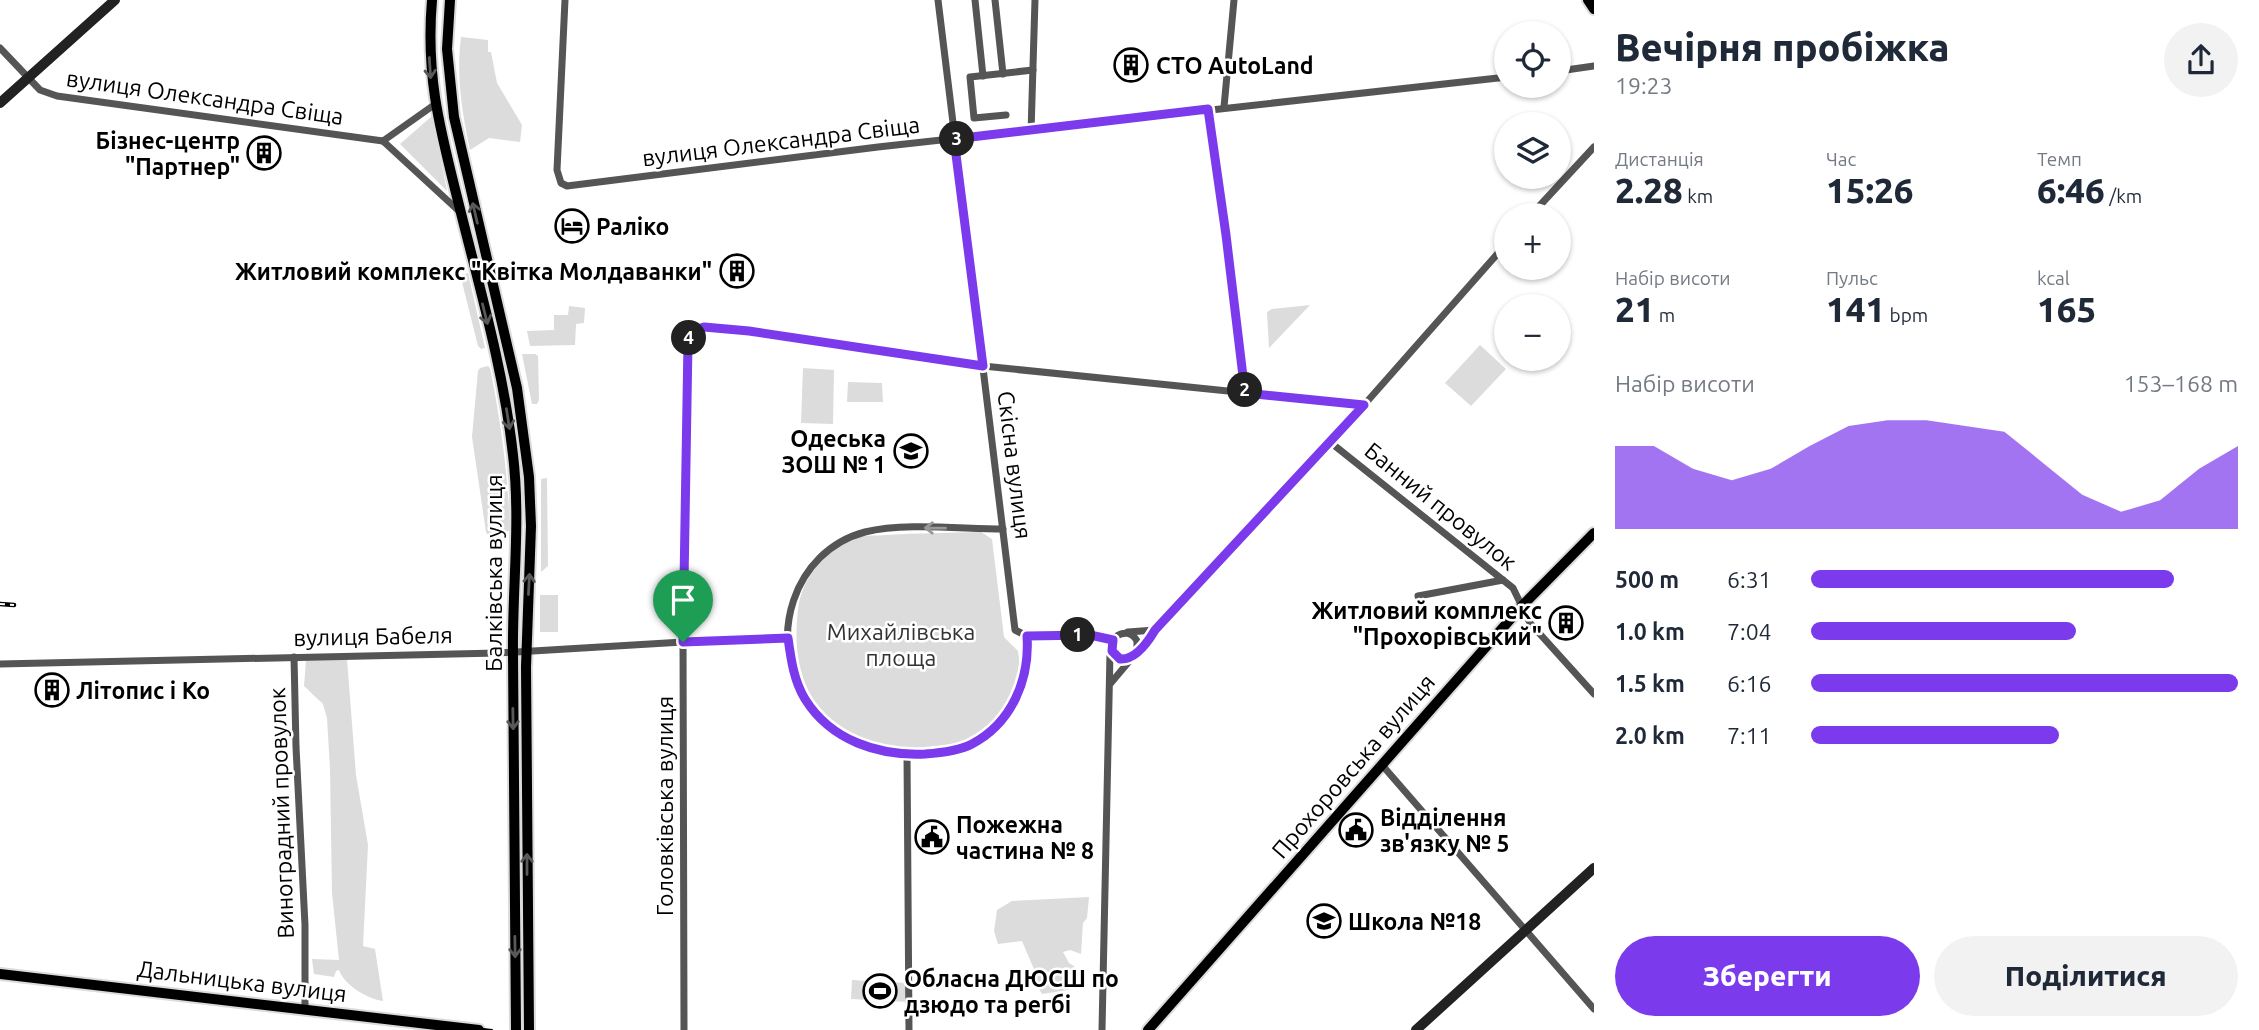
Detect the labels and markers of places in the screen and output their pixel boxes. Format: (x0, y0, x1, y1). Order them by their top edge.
building icon: СТО AutoLand (1112, 46, 1150, 84)
place label: СТО AutoLand (1156, 53, 1314, 78)
pin: 3 (940, 122, 974, 156)
place label: Бізнес-центр "Партнер" (95, 128, 240, 179)
building icon: Бізнес-центр "Партнер" (245, 134, 283, 172)
hotel icon: Раліко (553, 207, 591, 245)
place label: Раліко (596, 214, 669, 239)
building icon: Житловий комплекс "Квітка Молдаванки" (718, 252, 756, 290)
place label: Житловий комплекс "Квітка Молдаванки" (235, 259, 712, 284)
pin: 4 (672, 320, 706, 356)
pin: 2 (1228, 372, 1262, 408)
place label: Одеська ЗОШ № 1 (781, 426, 886, 477)
school or university icon: Одеська ЗОШ № 1 (892, 432, 930, 470)
pin (653, 570, 713, 642)
place label: Житловий комплекс "Прохорівський" (1311, 598, 1542, 649)
building icon: Житловий комплекс "Прохорівський" (1547, 604, 1585, 642)
pin: 1 (1060, 618, 1096, 652)
building icon: Літопис і Ко (33, 671, 71, 709)
place label: Літопис і Ко (76, 678, 210, 703)
place label: Відділення зв'язку № 5 (1380, 805, 1509, 856)
public building icon: Відділення зв'язку № 5 (1337, 811, 1375, 849)
place label: Пожежна частина № 8 (956, 812, 1094, 863)
public building icon: Пожежна частина № 8 (913, 818, 951, 856)
school or university icon: Школа №18 (1305, 902, 1343, 940)
place label: Школа №18 (1348, 909, 1481, 934)
place label: Обласна ДЮСШ по дзюдо та регбі (904, 966, 1119, 1017)
sports icon: Обласна ДЮСШ по дзюдо та регбі (861, 972, 899, 1010)

